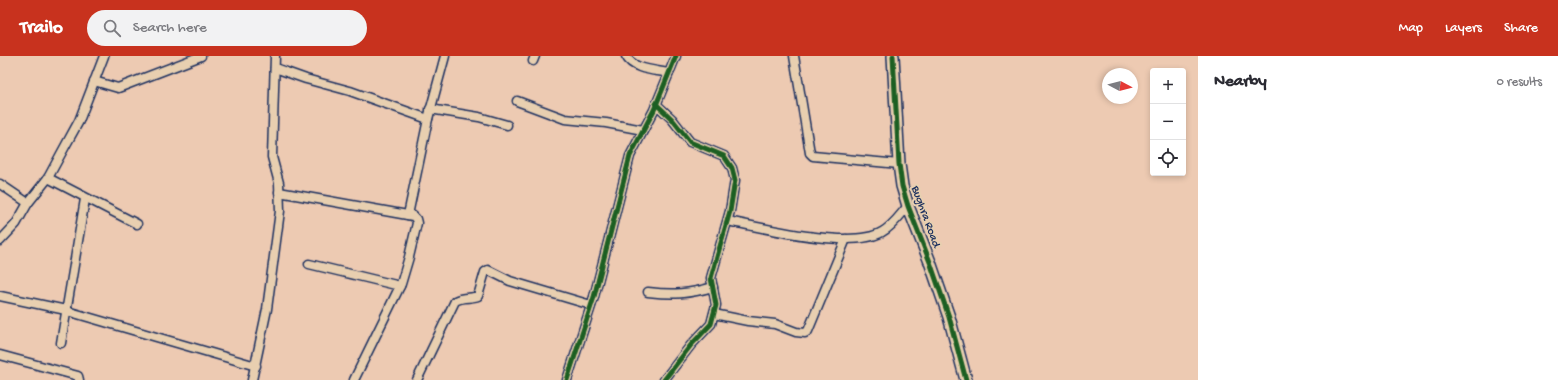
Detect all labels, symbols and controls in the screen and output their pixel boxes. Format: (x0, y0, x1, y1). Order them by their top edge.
search box (87, 10, 367, 46)
text: Trailo (20, 17, 63, 40)
icon: search (101, 17, 123, 39)
text: Search here (133, 19, 207, 37)
text: Map (1399, 20, 1423, 37)
text: Layers (1445, 20, 1482, 37)
text: Share (1504, 20, 1538, 37)
north arrow (1102, 68, 1138, 104)
map controls (1150, 68, 1186, 176)
button: + (1150, 68, 1186, 104)
text: Nearby (1214, 72, 1267, 92)
text: 0 results (1496, 75, 1542, 90)
button: − (1150, 104, 1186, 140)
button: locate (1150, 140, 1186, 176)
street label: Bughra Road (907, 183, 943, 251)

